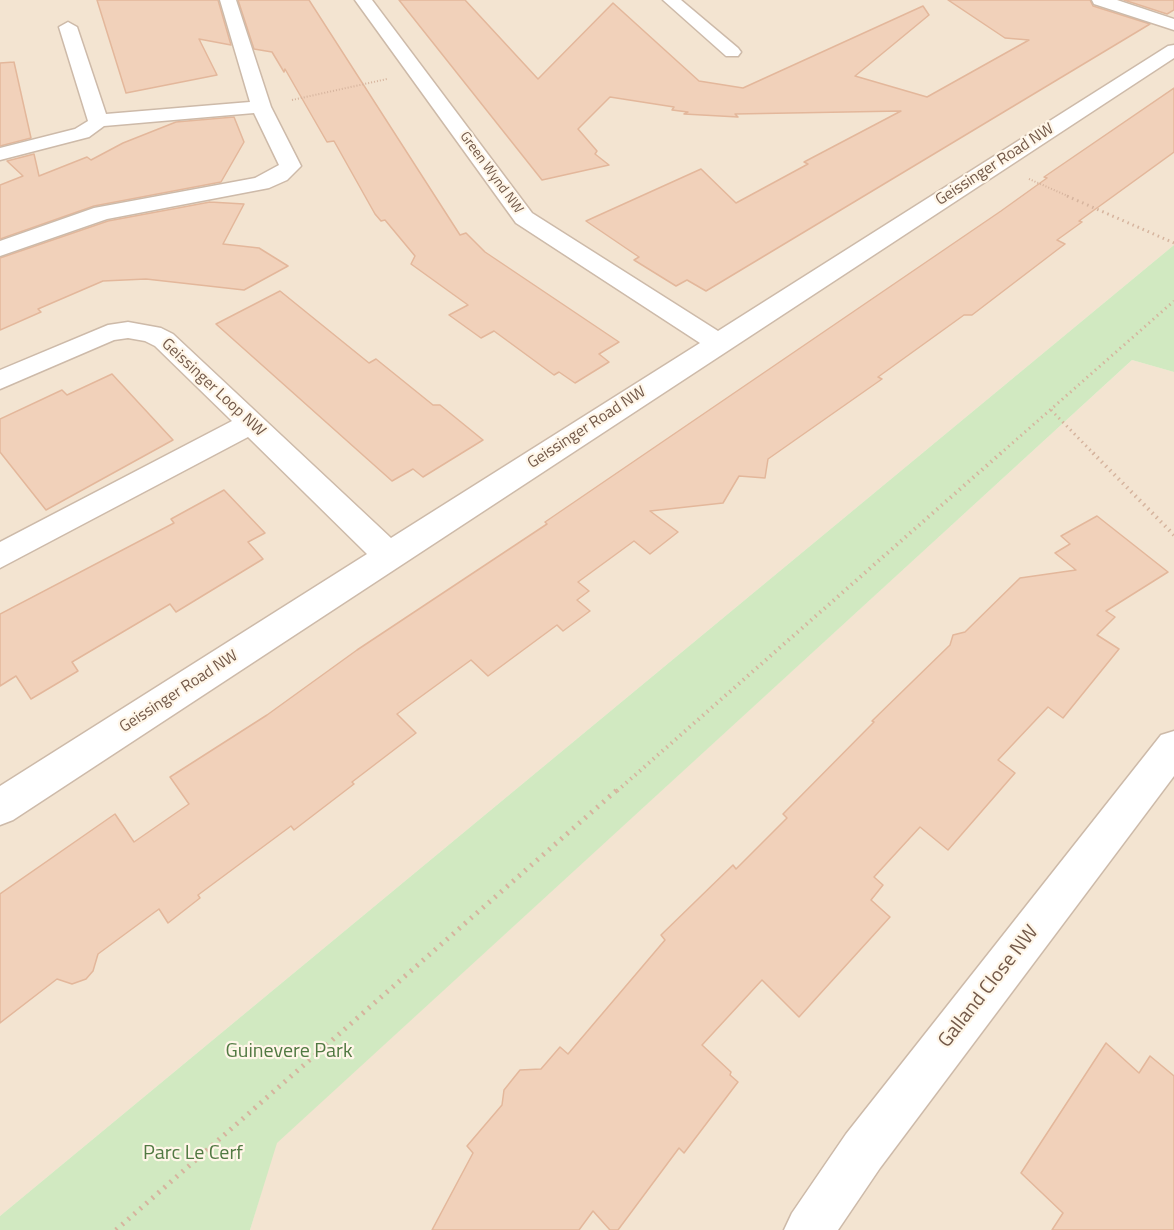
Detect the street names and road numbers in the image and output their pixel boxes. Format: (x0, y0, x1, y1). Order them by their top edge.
street label: Geissinger Road NW (932, 120, 1058, 210)
street label: Green Wynd NW (456, 129, 526, 217)
street label: Geissinger Loop NW (157, 335, 269, 441)
street label: Geissinger Road NW (524, 383, 650, 473)
street label: Geissinger Road NW (116, 647, 242, 737)
street label: Galland Close NW (934, 921, 1044, 1053)

